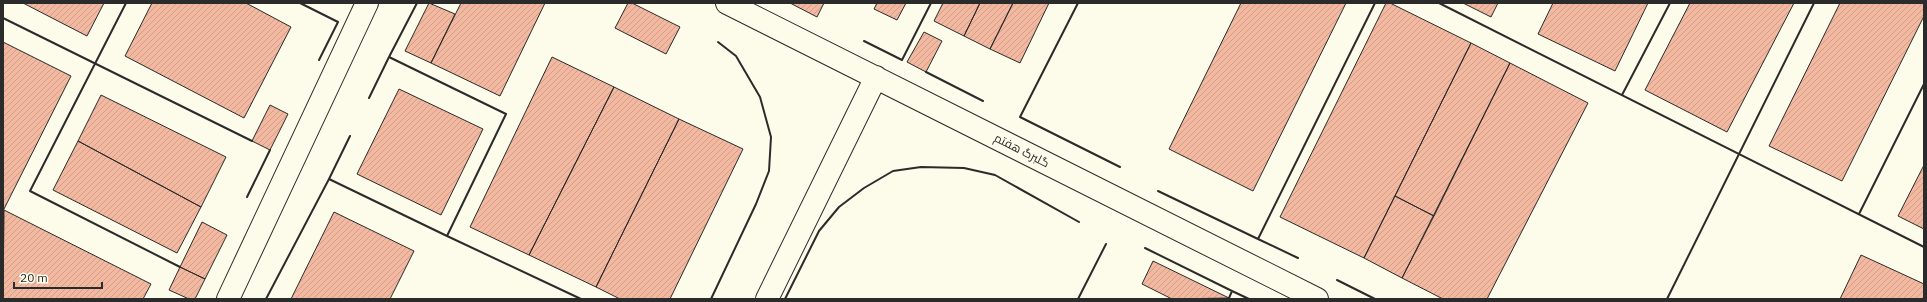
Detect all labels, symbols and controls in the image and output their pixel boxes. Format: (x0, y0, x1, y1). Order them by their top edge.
street label: گلبرگ هفتم (991, 130, 1052, 171)
scale bar (14, 264, 102, 290)
text: 20 m (20, 270, 48, 285)

